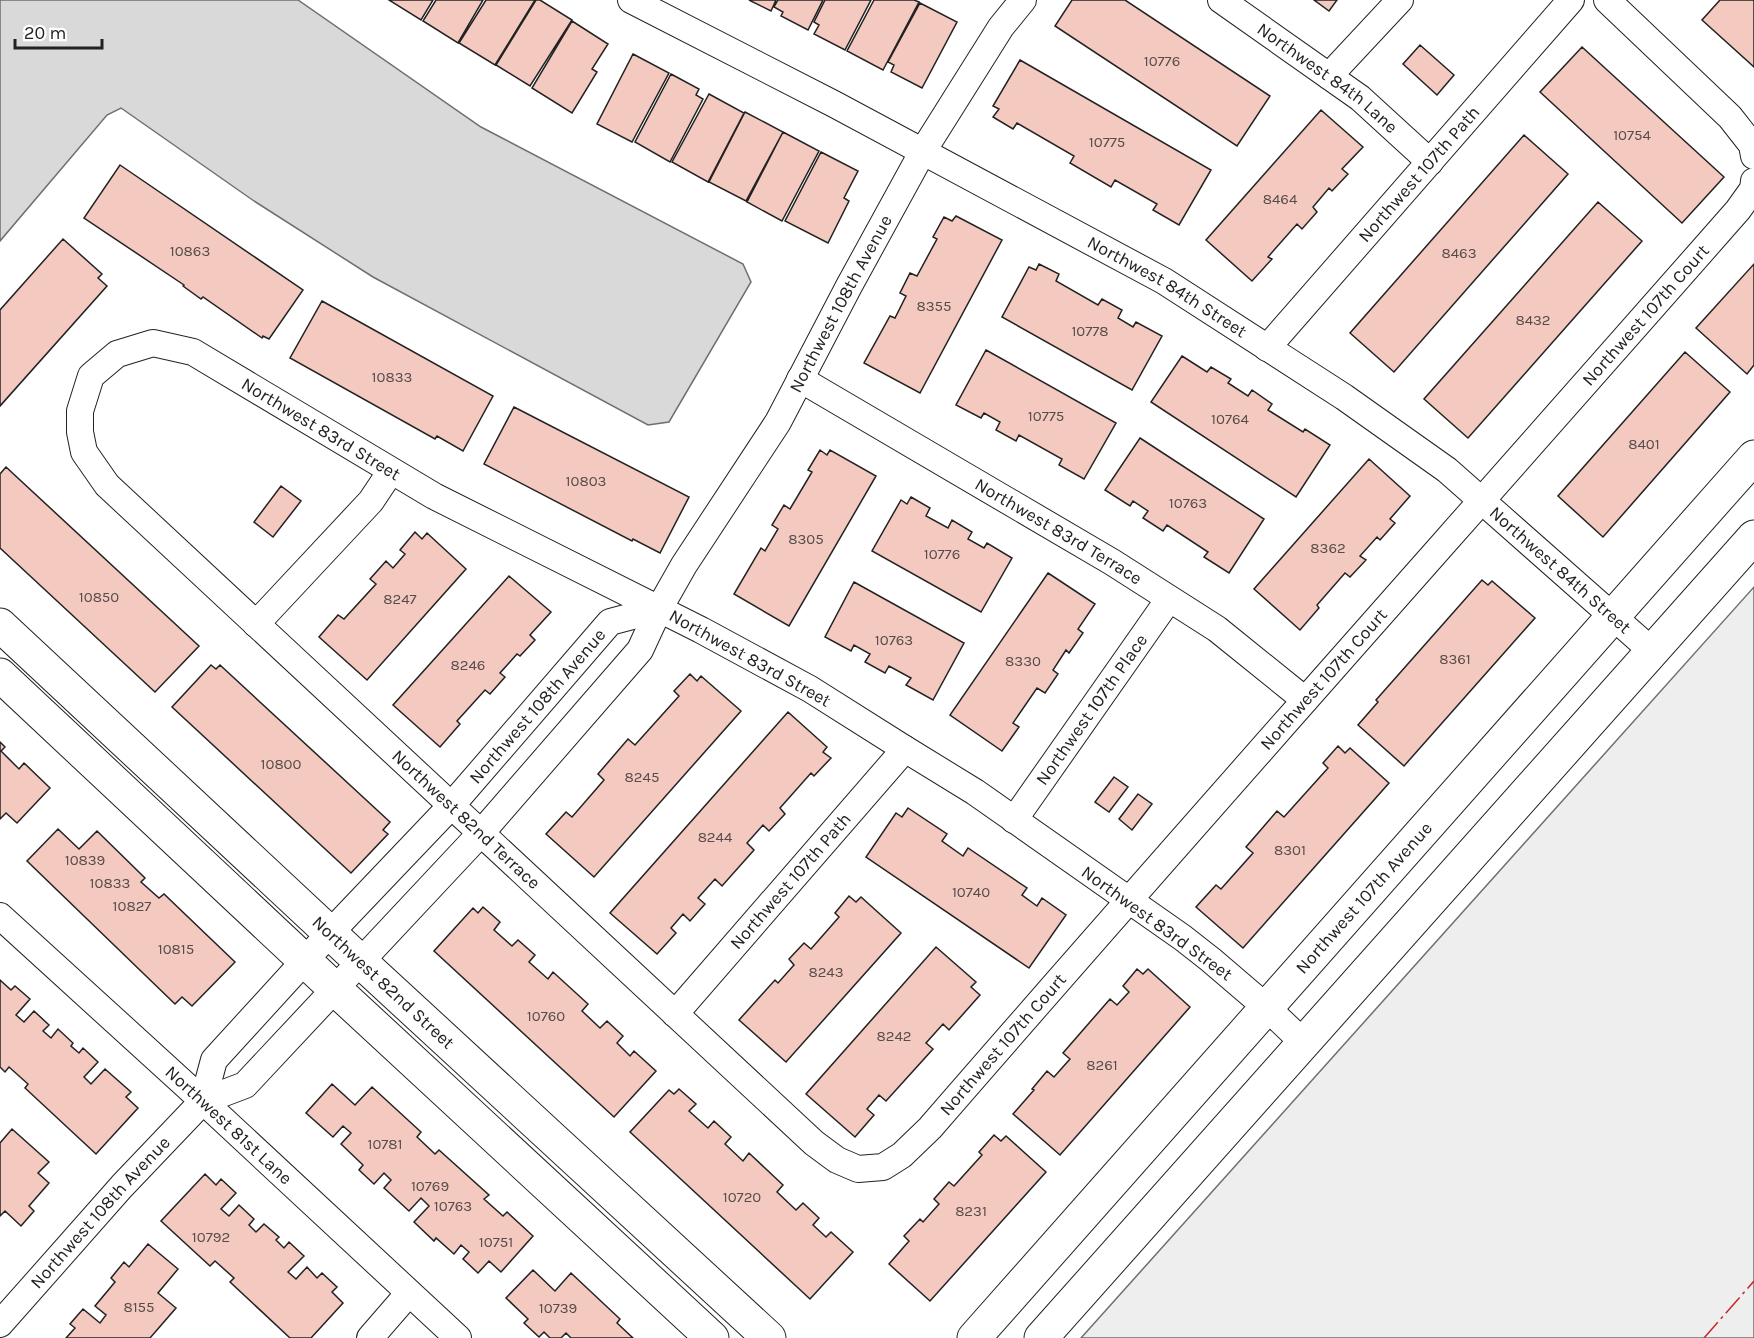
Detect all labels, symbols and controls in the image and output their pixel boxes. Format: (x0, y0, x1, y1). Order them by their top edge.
scale bar (15, 12, 102, 50)
street label: Northwest 84th Lane (1253, 18, 1402, 138)
text: 20 m (24, 22, 66, 44)
house number: 10776 (1144, 52, 1180, 70)
street label: Northwest 107th Path (1354, 101, 1484, 247)
house number: 10754 (1613, 126, 1651, 144)
house number: 10775 (1089, 133, 1125, 151)
house number: 8464 (1263, 190, 1298, 208)
street label: Northwest 108th Avenue (784, 211, 897, 396)
street label: Northwest 84th Street (1084, 231, 1251, 343)
street label: Northwest 107th Court (1577, 240, 1714, 390)
house number: 10863 (170, 242, 210, 260)
house number: 8463 (1441, 244, 1477, 262)
house number: 8355 (916, 297, 952, 315)
house number: 8432 (1515, 311, 1551, 329)
house number: 10778 (1071, 322, 1109, 340)
house number: 10833 (372, 368, 412, 386)
street label: Northwest 83rd Street (237, 373, 405, 485)
house number: 10775 (1028, 407, 1064, 425)
house number: 10764 (1211, 410, 1250, 428)
house number: 8401 (1628, 435, 1660, 453)
house number: 10803 (566, 472, 606, 490)
street label: Northwest 83rd Terrace (971, 473, 1146, 589)
house number: 10763 (1169, 494, 1207, 512)
street label: Northwest 84th Street (1485, 502, 1636, 638)
house number: 8305 (788, 530, 824, 548)
house number: 8362 (1310, 539, 1346, 557)
house number: 10776 (924, 545, 960, 563)
house number: 10850 (79, 588, 119, 606)
house number: 8247 (383, 590, 417, 608)
street label: Northwest 83rd Street (665, 604, 835, 712)
street label: Northwest 107th Court (1255, 604, 1392, 754)
street label: Northwest 108th Avenue (464, 624, 610, 788)
street label: Northwest 107th Place (1031, 630, 1152, 789)
house number: 10763 (875, 631, 913, 649)
house number: 8361 (1439, 650, 1471, 668)
house number: 8330 (1005, 652, 1041, 670)
house number: 8246 (451, 656, 485, 674)
street label: Northwest 82nd Terrace (387, 745, 545, 894)
house number: 10800 (261, 755, 302, 773)
house number: 8245 (625, 768, 659, 786)
street label: Northwest 107th Path (725, 808, 856, 954)
street label: Northwest 107th Avenue (1291, 817, 1437, 978)
house number: 8244 (698, 828, 733, 846)
house number: 8301 (1274, 841, 1306, 859)
house number: 10839 (65, 851, 105, 869)
street label: Northwest 83rd Street (1077, 861, 1237, 985)
house number: 10833 (90, 874, 130, 892)
house number: 10740 (952, 883, 990, 901)
house number: 10827 (113, 897, 151, 915)
street label: Northwest 82nd Street (308, 911, 459, 1054)
house number: 10815 (158, 940, 194, 958)
house number: 8243 (808, 963, 844, 981)
street label: Northwest 107th Court (935, 969, 1071, 1120)
house number: 10760 (527, 1007, 565, 1025)
house number: 8242 (877, 1027, 911, 1045)
house number: 8261 (1086, 1056, 1118, 1074)
street label: Northwest 81st Lane (161, 1061, 297, 1189)
street label: Northwest 108th Avenue (26, 1131, 175, 1293)
house number: 10781 (367, 1135, 403, 1153)
house number: 10769 (411, 1177, 449, 1195)
house number: 10720 (723, 1188, 761, 1206)
house number: 10763 (434, 1197, 472, 1215)
house number: 8231 (955, 1202, 987, 1220)
house number: 10792 (192, 1228, 230, 1246)
house number: 10751 (479, 1233, 513, 1251)
house number: 8155 (123, 1298, 155, 1316)
house number: 10739 (539, 1299, 577, 1317)

